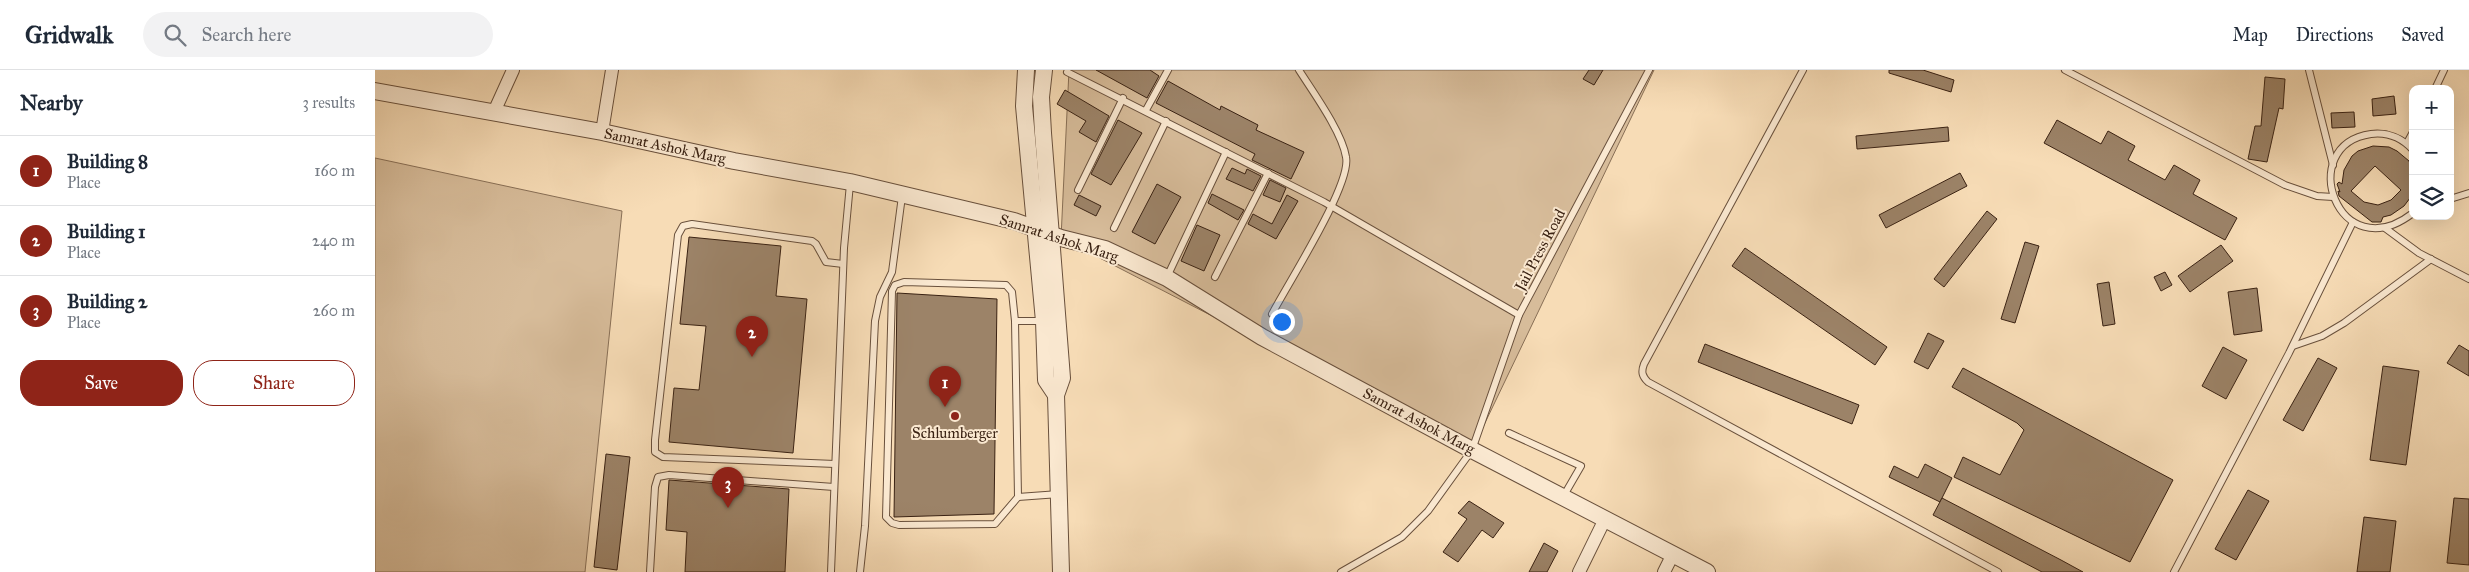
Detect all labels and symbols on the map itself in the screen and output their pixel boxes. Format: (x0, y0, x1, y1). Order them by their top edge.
street label: Samrat Ashok Marg (602, 124, 729, 168)
street label: Jail Press Road (1510, 206, 1570, 296)
street label: Samrat Ashok Marg (997, 210, 1122, 266)
your location (1269, 309, 1295, 335)
pin: 2 (736, 316, 768, 357)
pin: 1 (929, 366, 961, 407)
street label: Samrat Ashok Marg (1360, 384, 1479, 459)
marker: Schlumberger (949, 410, 961, 422)
place label: Schlumberger (912, 424, 998, 442)
pin: 3 (712, 467, 744, 508)

